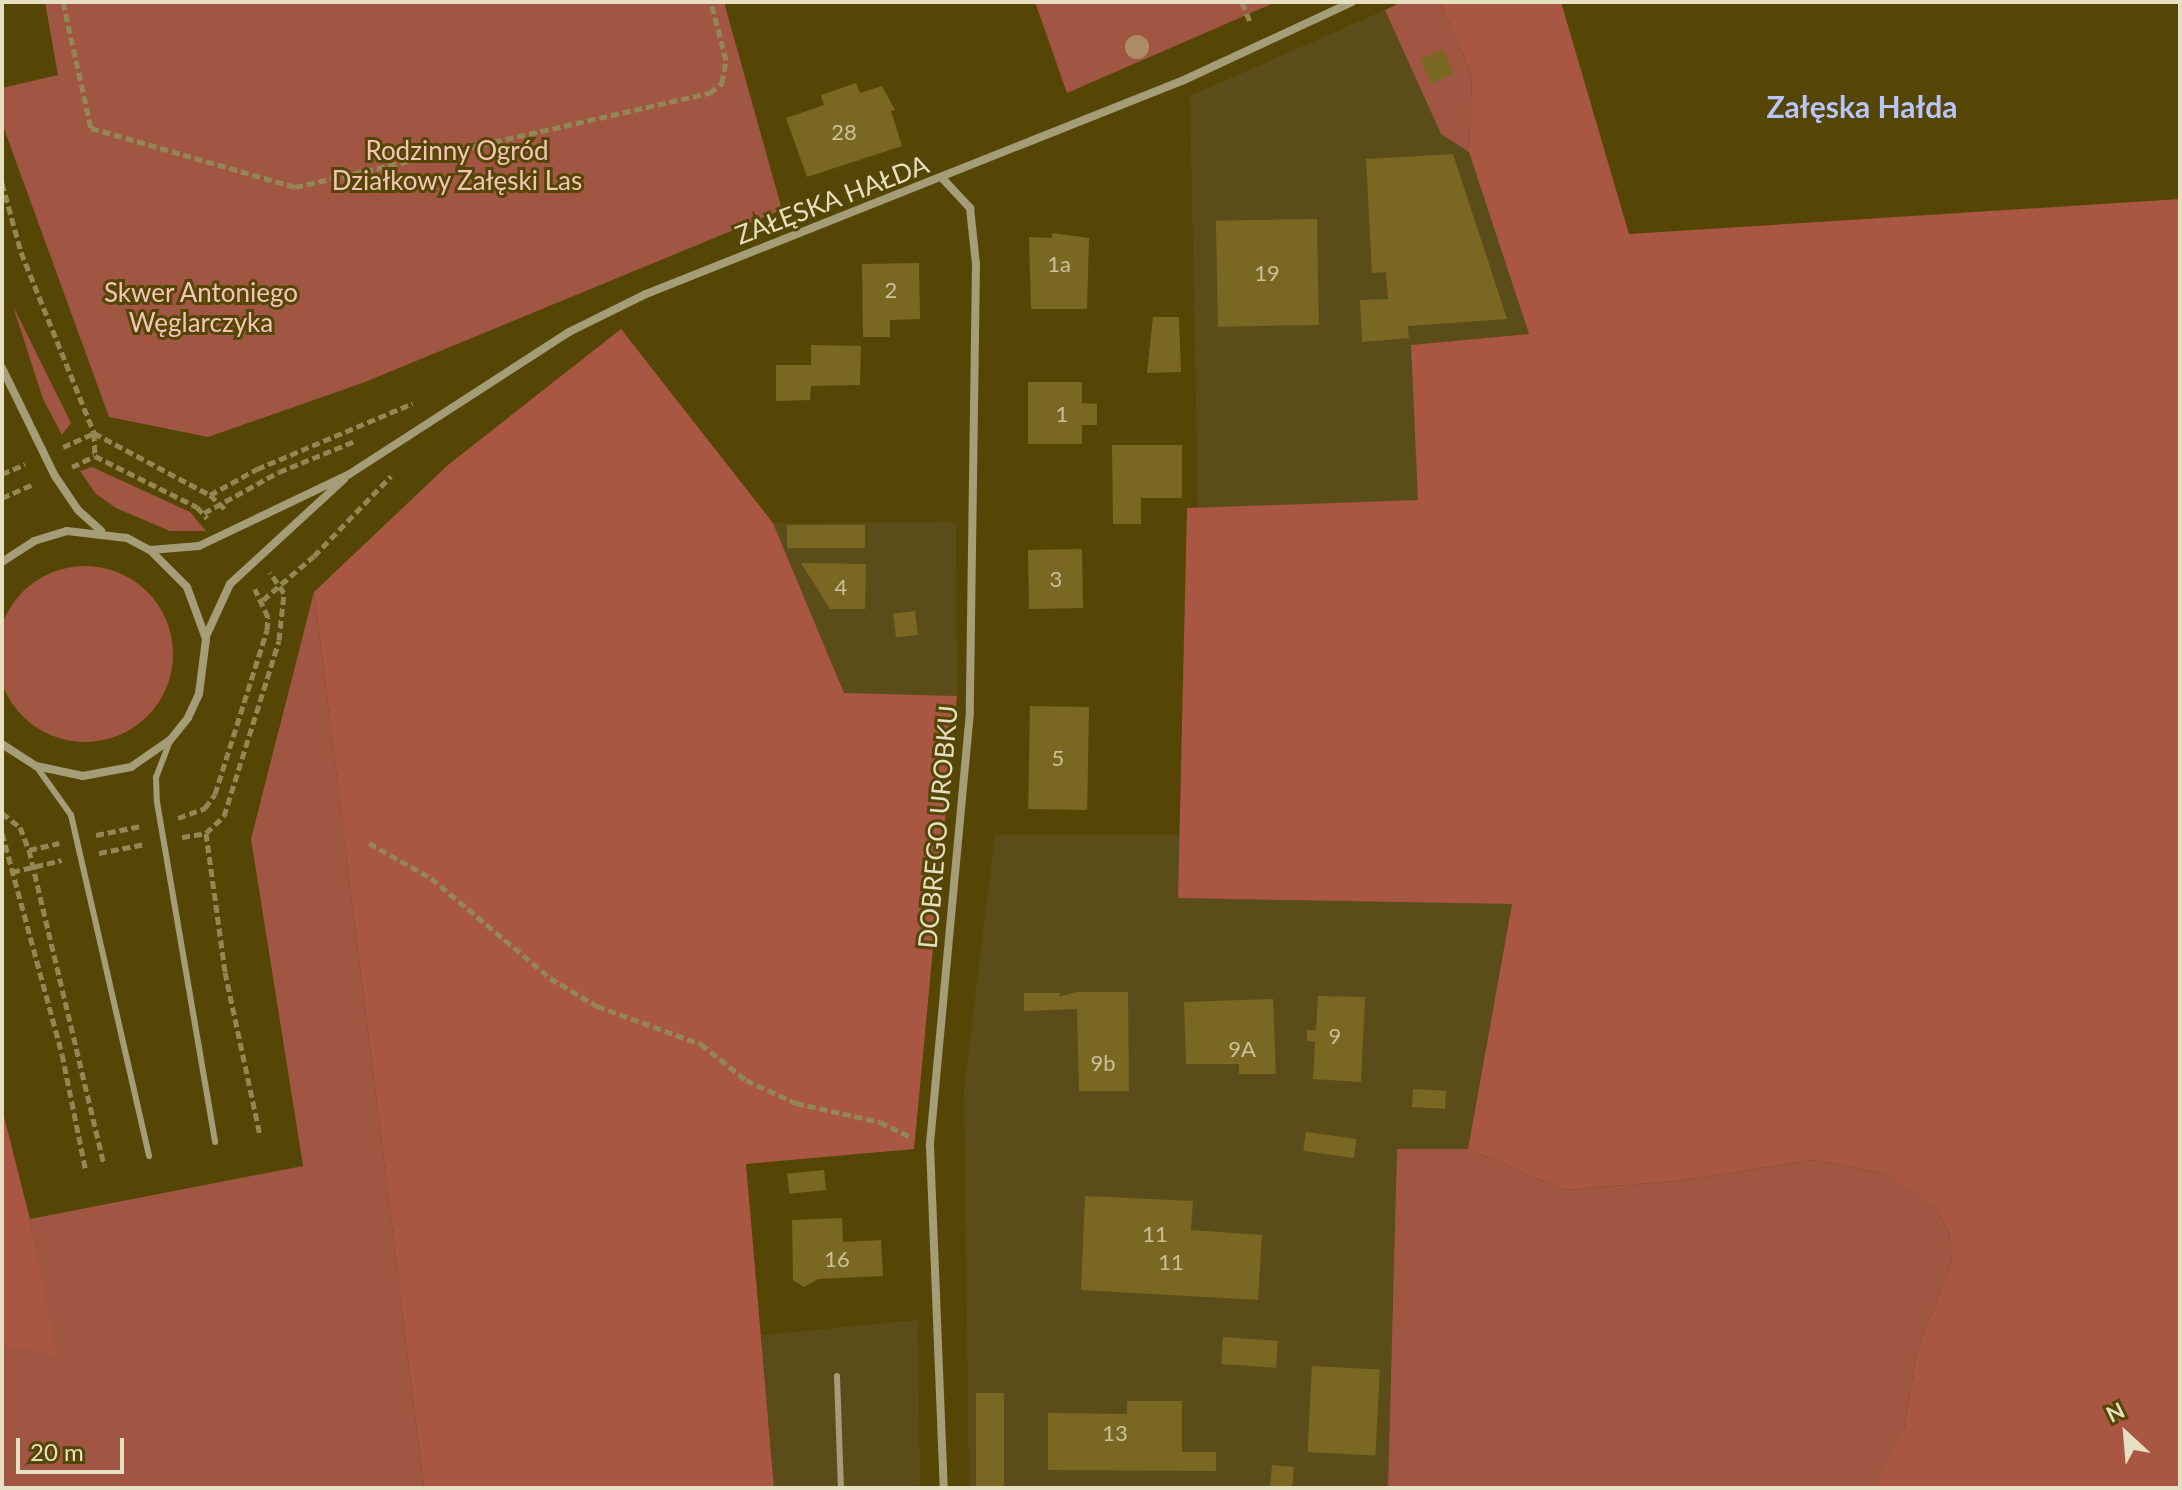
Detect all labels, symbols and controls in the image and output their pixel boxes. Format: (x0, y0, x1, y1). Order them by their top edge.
district label: Załęska Hałda (1766, 88, 1958, 124)
house number: 28 (831, 119, 857, 145)
park label: Rodzinny Ogród Działkowy Załęski Las (331, 135, 583, 196)
street label: ZAŁĘSKA HAŁDA (730, 149, 934, 251)
house number: 1a (1047, 251, 1071, 277)
house number: 19 (1254, 260, 1280, 286)
park label: Skwer Antoniego Węglarczyka (103, 277, 299, 338)
house number: 2 (885, 277, 897, 303)
house number: 1 (1056, 401, 1068, 427)
house number: 3 (1050, 566, 1062, 592)
house number: 4 (835, 574, 847, 600)
street label: DOBREGO UROBKU (912, 704, 964, 950)
house number: 5 (1052, 745, 1064, 771)
house number: 9 (1329, 1023, 1341, 1049)
house number: 9A (1228, 1036, 1256, 1062)
house number: 9b (1090, 1050, 1116, 1076)
house number: 11 (1142, 1221, 1168, 1247)
house number: 16 (824, 1246, 850, 1272)
house number: 11 (1158, 1249, 1184, 1275)
north arrow (2086, 1394, 2166, 1474)
text: N (2102, 1396, 2129, 1428)
house number: 13 (1102, 1420, 1128, 1446)
scale bar (20, 1422, 128, 1472)
text: 20 m (30, 1437, 84, 1466)

